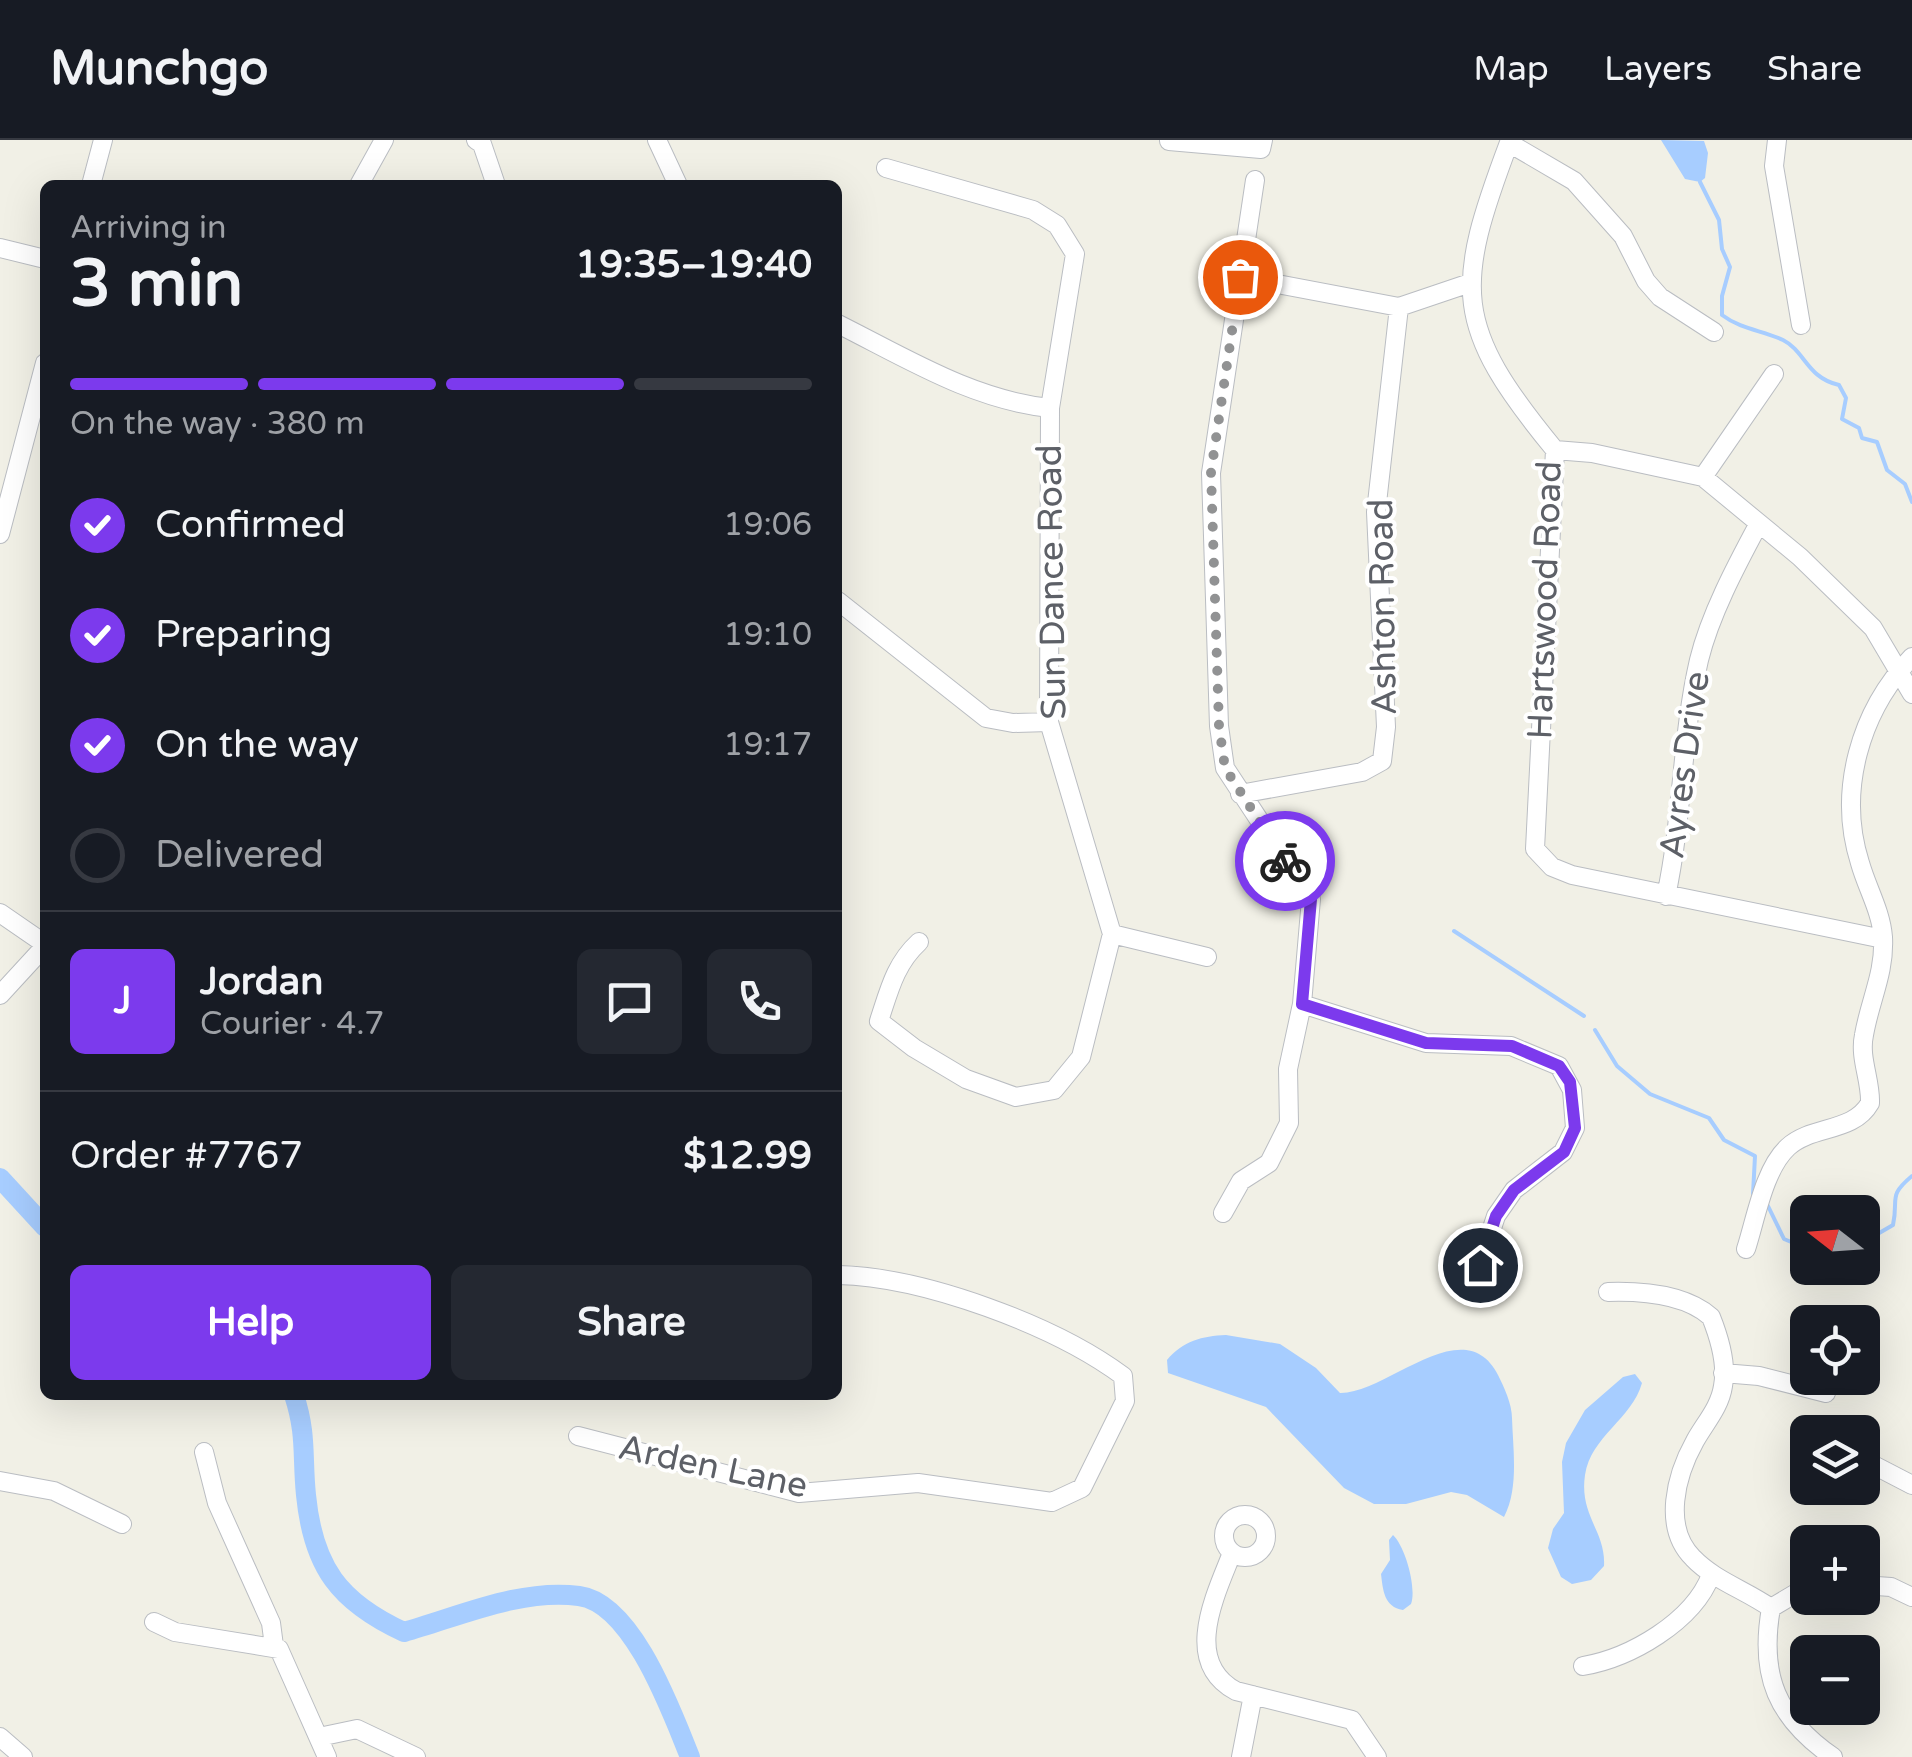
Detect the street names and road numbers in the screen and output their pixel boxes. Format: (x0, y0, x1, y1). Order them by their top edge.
street label: Sun Dance Road (1029, 444, 1075, 720)
street label: Hartswood Road (1519, 460, 1571, 740)
street label: Ashton Road (1360, 498, 1406, 716)
street label: Ayres Drive (1651, 669, 1719, 861)
street label: Arden Lane (615, 1426, 811, 1508)

